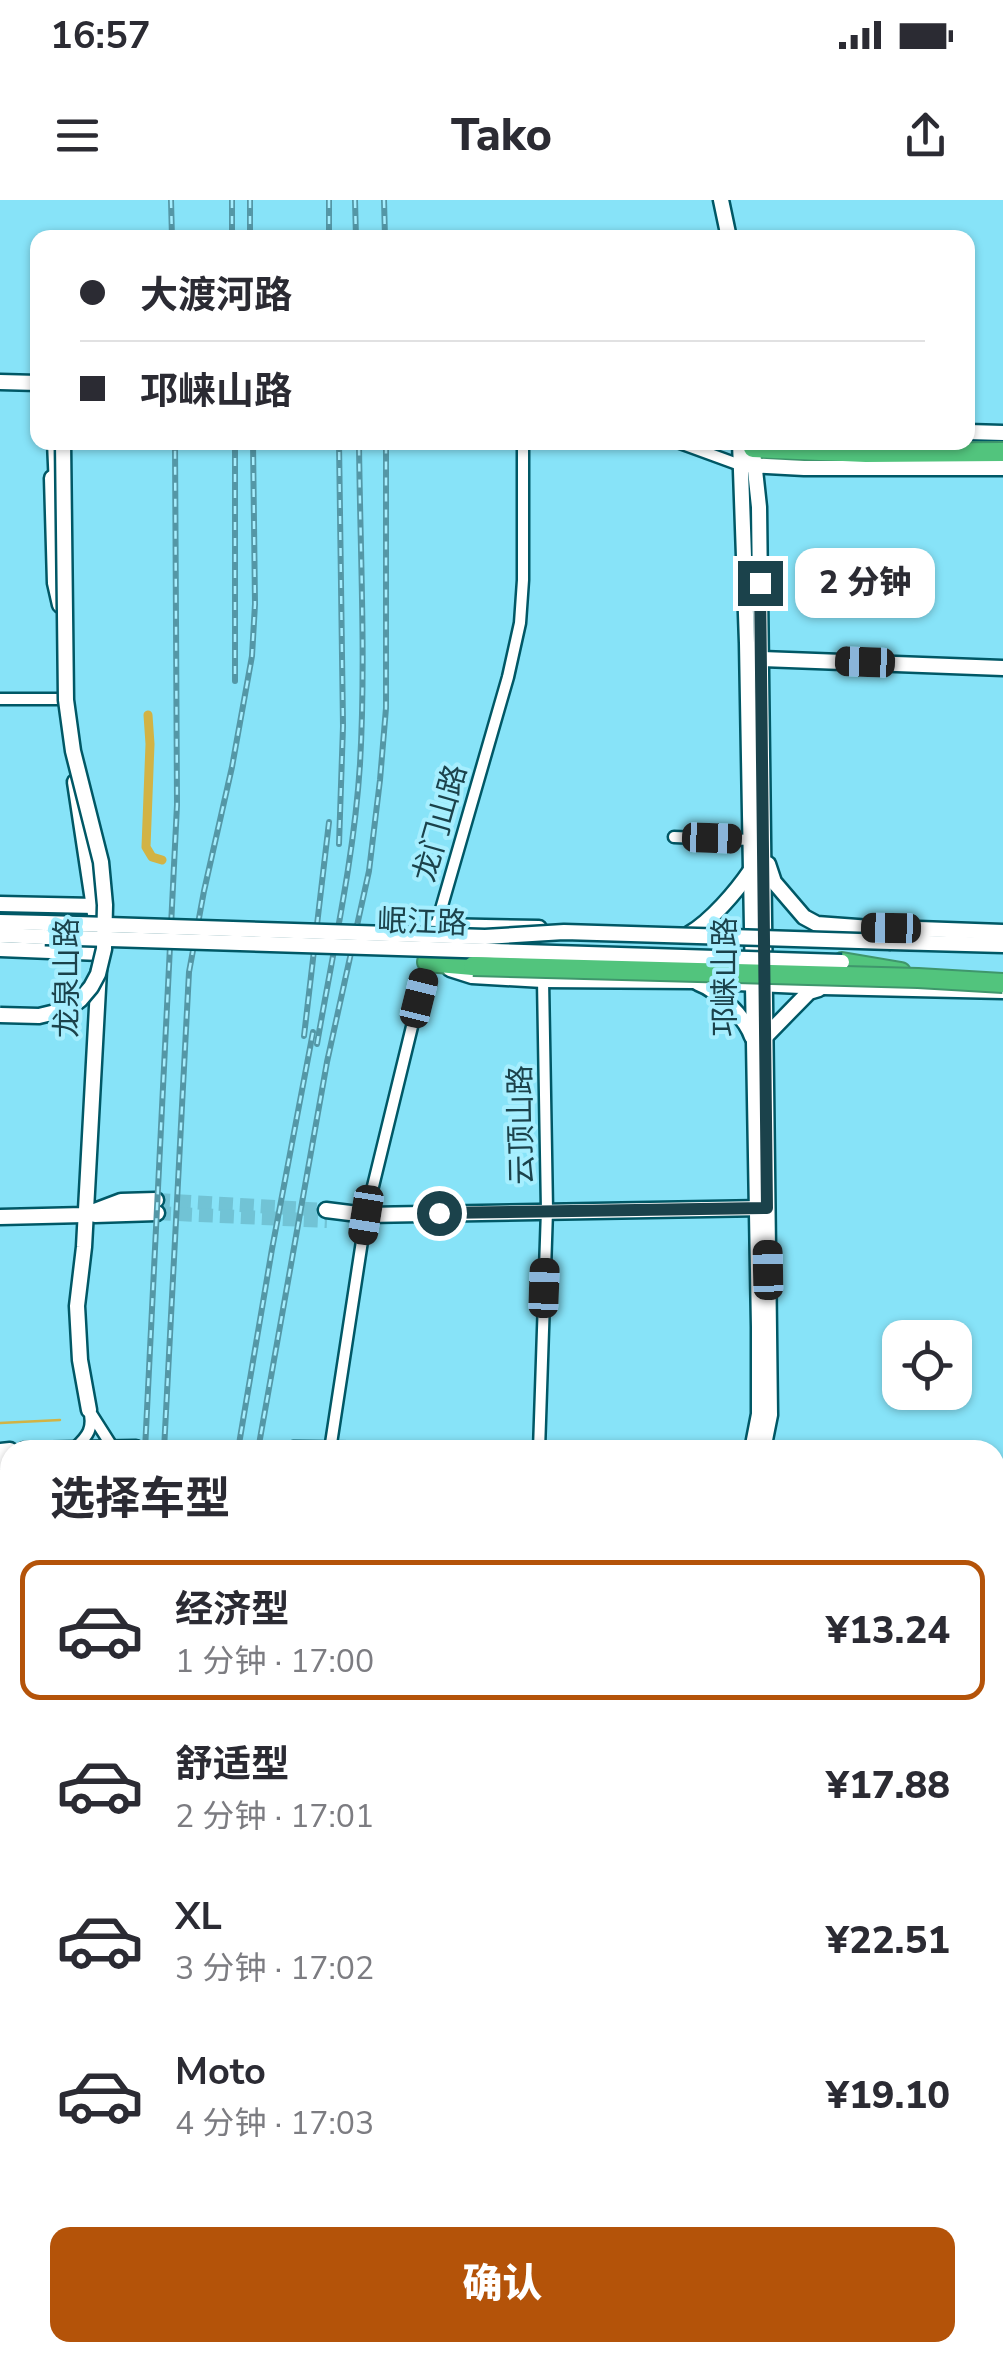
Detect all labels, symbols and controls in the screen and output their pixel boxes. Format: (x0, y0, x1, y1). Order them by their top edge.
text: 16:57 (50, 10, 151, 61)
text: Tako (451, 105, 552, 166)
icon: menu (50, 108, 105, 163)
icon: share (898, 108, 953, 163)
text: 大渡河路 (140, 270, 292, 321)
text: 邛崃山路 (140, 366, 292, 417)
callout: 2 分钟 (795, 548, 935, 618)
route end (738, 561, 783, 606)
text: 2 分钟 (819, 561, 911, 604)
car (834, 646, 896, 678)
street label: 龙门山路 (404, 760, 477, 886)
car (681, 822, 743, 854)
street label: 岷江路 (376, 900, 468, 945)
car (861, 912, 921, 944)
street label: 邛崃山路 (705, 917, 746, 1037)
street label: 龙泉山路 (47, 918, 88, 1038)
car (397, 965, 441, 1031)
street label: 云顶山路 (500, 1065, 543, 1185)
car (346, 1183, 386, 1247)
route start (417, 1191, 462, 1236)
car (752, 1240, 784, 1300)
car (528, 1257, 560, 1319)
map controls (882, 1320, 972, 1410)
button: locate (882, 1320, 972, 1410)
text: 选择车型 (50, 1469, 230, 1530)
text: 经济型 (175, 1584, 289, 1635)
icon: car (55, 1585, 145, 1675)
text: ¥13.24 (826, 1605, 950, 1656)
text: 1 分钟 · 17:00 (175, 1640, 374, 1683)
text: 舒适型 (175, 1739, 289, 1790)
icon: car (55, 1740, 145, 1830)
text: ¥17.88 (826, 1760, 950, 1811)
text: 2 分钟 · 17:01 (175, 1795, 374, 1838)
text: XL (175, 1891, 222, 1942)
icon: car (55, 1895, 145, 1985)
text: ¥22.51 (826, 1915, 950, 1966)
text: 3 分钟 · 17:02 (175, 1947, 374, 1990)
text: Moto (175, 2046, 266, 2097)
icon: car (55, 2050, 145, 2140)
text: ¥19.10 (826, 2070, 950, 2121)
text: 4 分钟 · 17:03 (175, 2102, 374, 2145)
button: 确认 (50, 2227, 955, 2342)

